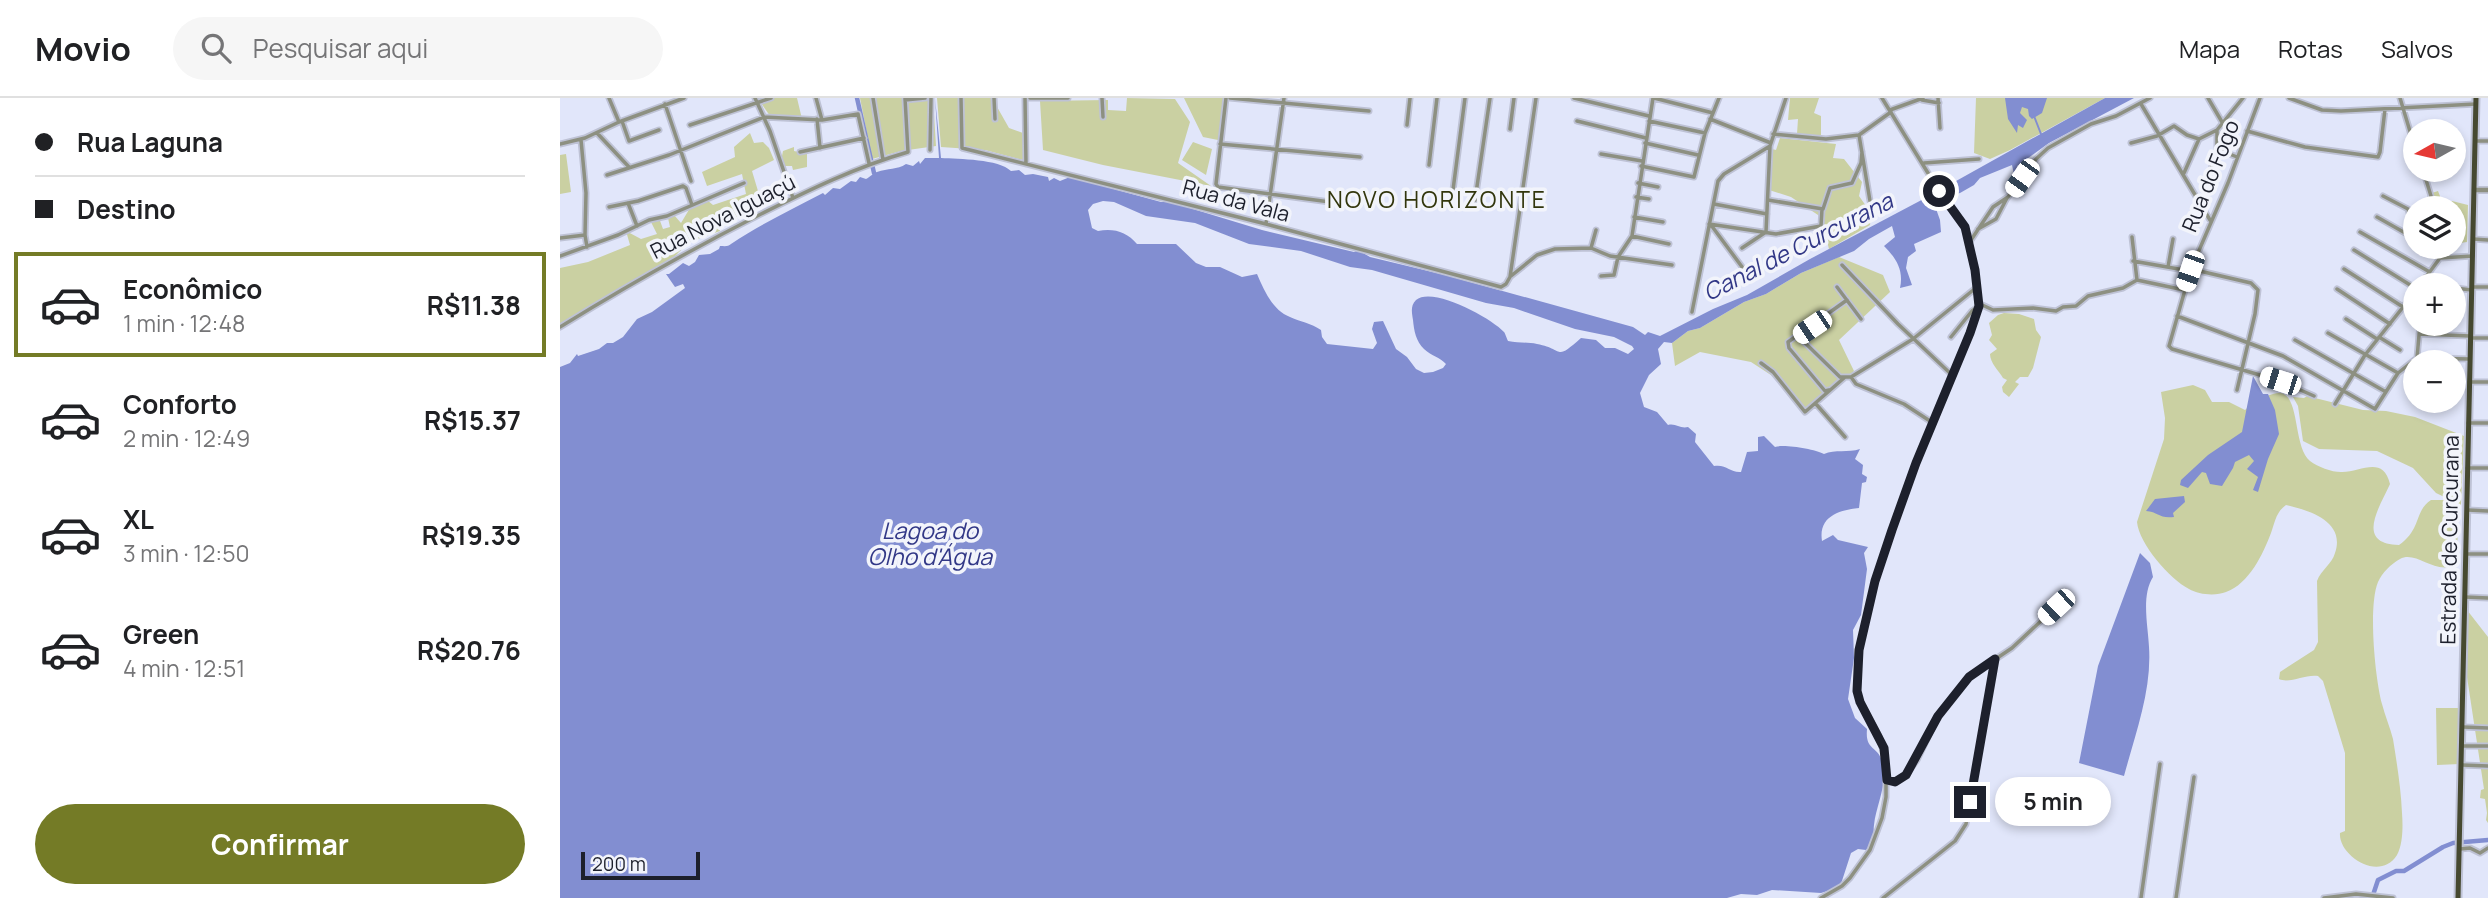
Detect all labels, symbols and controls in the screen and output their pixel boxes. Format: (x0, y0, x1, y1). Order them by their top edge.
search box (173, 17, 663, 80)
text: Movio (35, 26, 131, 71)
icon: search (197, 29, 235, 67)
text: Pesquisar aqui (253, 30, 428, 66)
text: Mapa (2179, 32, 2240, 65)
text: Rotas (2278, 32, 2343, 65)
text: Salvos (2381, 32, 2453, 65)
street label: Rua do Fogo (2175, 116, 2245, 236)
north arrow (2403, 119, 2466, 182)
map controls (2403, 119, 2466, 413)
text: Rua Laguna (77, 124, 223, 160)
car (2002, 155, 2043, 201)
street label: Rua Nova Iguaçú (645, 167, 800, 265)
street label: Rua da Vala (1180, 172, 1293, 228)
route start (1923, 175, 1955, 207)
district label: NOVO HORIZONTE (1327, 183, 1547, 215)
water label: Canal de Curcurana (1697, 184, 1899, 308)
text: Destino (77, 191, 176, 227)
button: layers (2403, 196, 2466, 259)
car (2174, 248, 2207, 294)
text: Econômico (123, 271, 262, 307)
icon: car (39, 273, 102, 336)
button: + (2403, 273, 2466, 336)
text: R$11.38 (427, 287, 521, 323)
text: 1 min · 12:48 (123, 307, 245, 339)
car (1789, 307, 1836, 347)
button: − (2403, 350, 2466, 413)
car (2257, 365, 2304, 397)
text: Conforto (123, 386, 237, 422)
icon: car (39, 388, 102, 451)
text: R$15.37 (424, 402, 521, 438)
text: 2 min · 12:49 (123, 422, 250, 454)
street label: Estrada de Curcurana (2433, 435, 2465, 645)
text: XL (123, 501, 154, 537)
icon: car (39, 503, 102, 566)
water label: Lagoa do Olho d'Água (868, 514, 993, 572)
text: R$19.35 (422, 517, 521, 553)
text: 3 min · 12:50 (123, 537, 250, 569)
car (2034, 585, 2079, 629)
text: Green (123, 616, 199, 652)
icon: car (39, 618, 102, 681)
text: R$20.76 (417, 632, 521, 668)
text: 4 min · 12:51 (123, 652, 245, 684)
callout: 5 min (1994, 778, 2110, 826)
text: 5 min (2023, 785, 2083, 817)
route end (1954, 786, 1986, 818)
button: Confirmar (35, 804, 525, 884)
scale bar (581, 849, 700, 881)
text: 200 m (592, 851, 646, 877)

